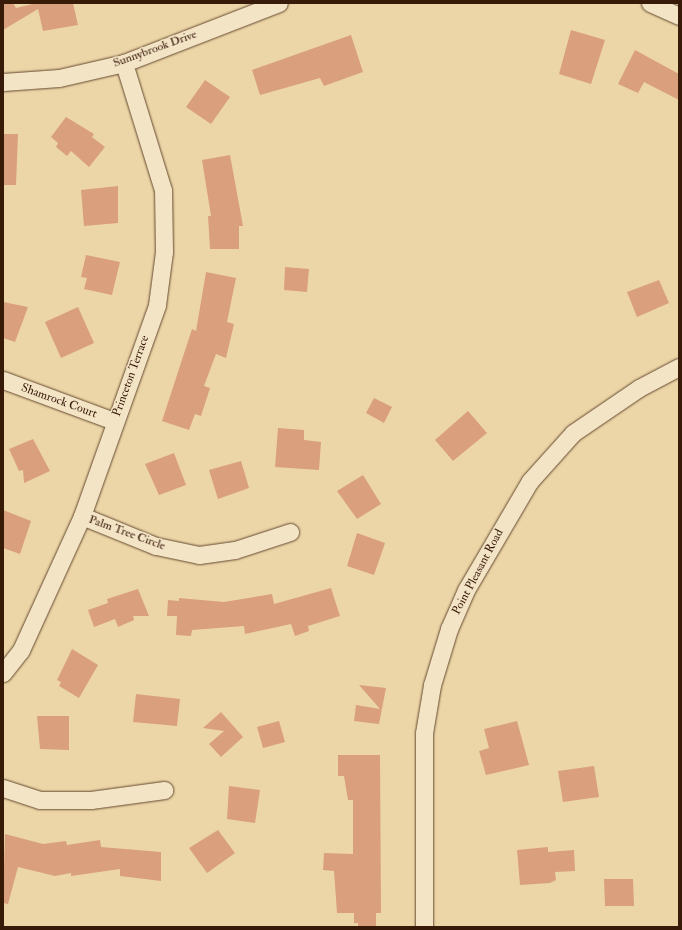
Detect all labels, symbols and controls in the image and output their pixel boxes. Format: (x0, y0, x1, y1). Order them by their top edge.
street label: Sunnybrook Drive (111, 27, 199, 71)
street label: Princeton Terrace (110, 334, 152, 418)
street label: Shamrock Court (19, 381, 99, 421)
street label: Palm Tree Circle (87, 512, 167, 554)
street label: Point Pleasant Road (449, 527, 507, 617)

